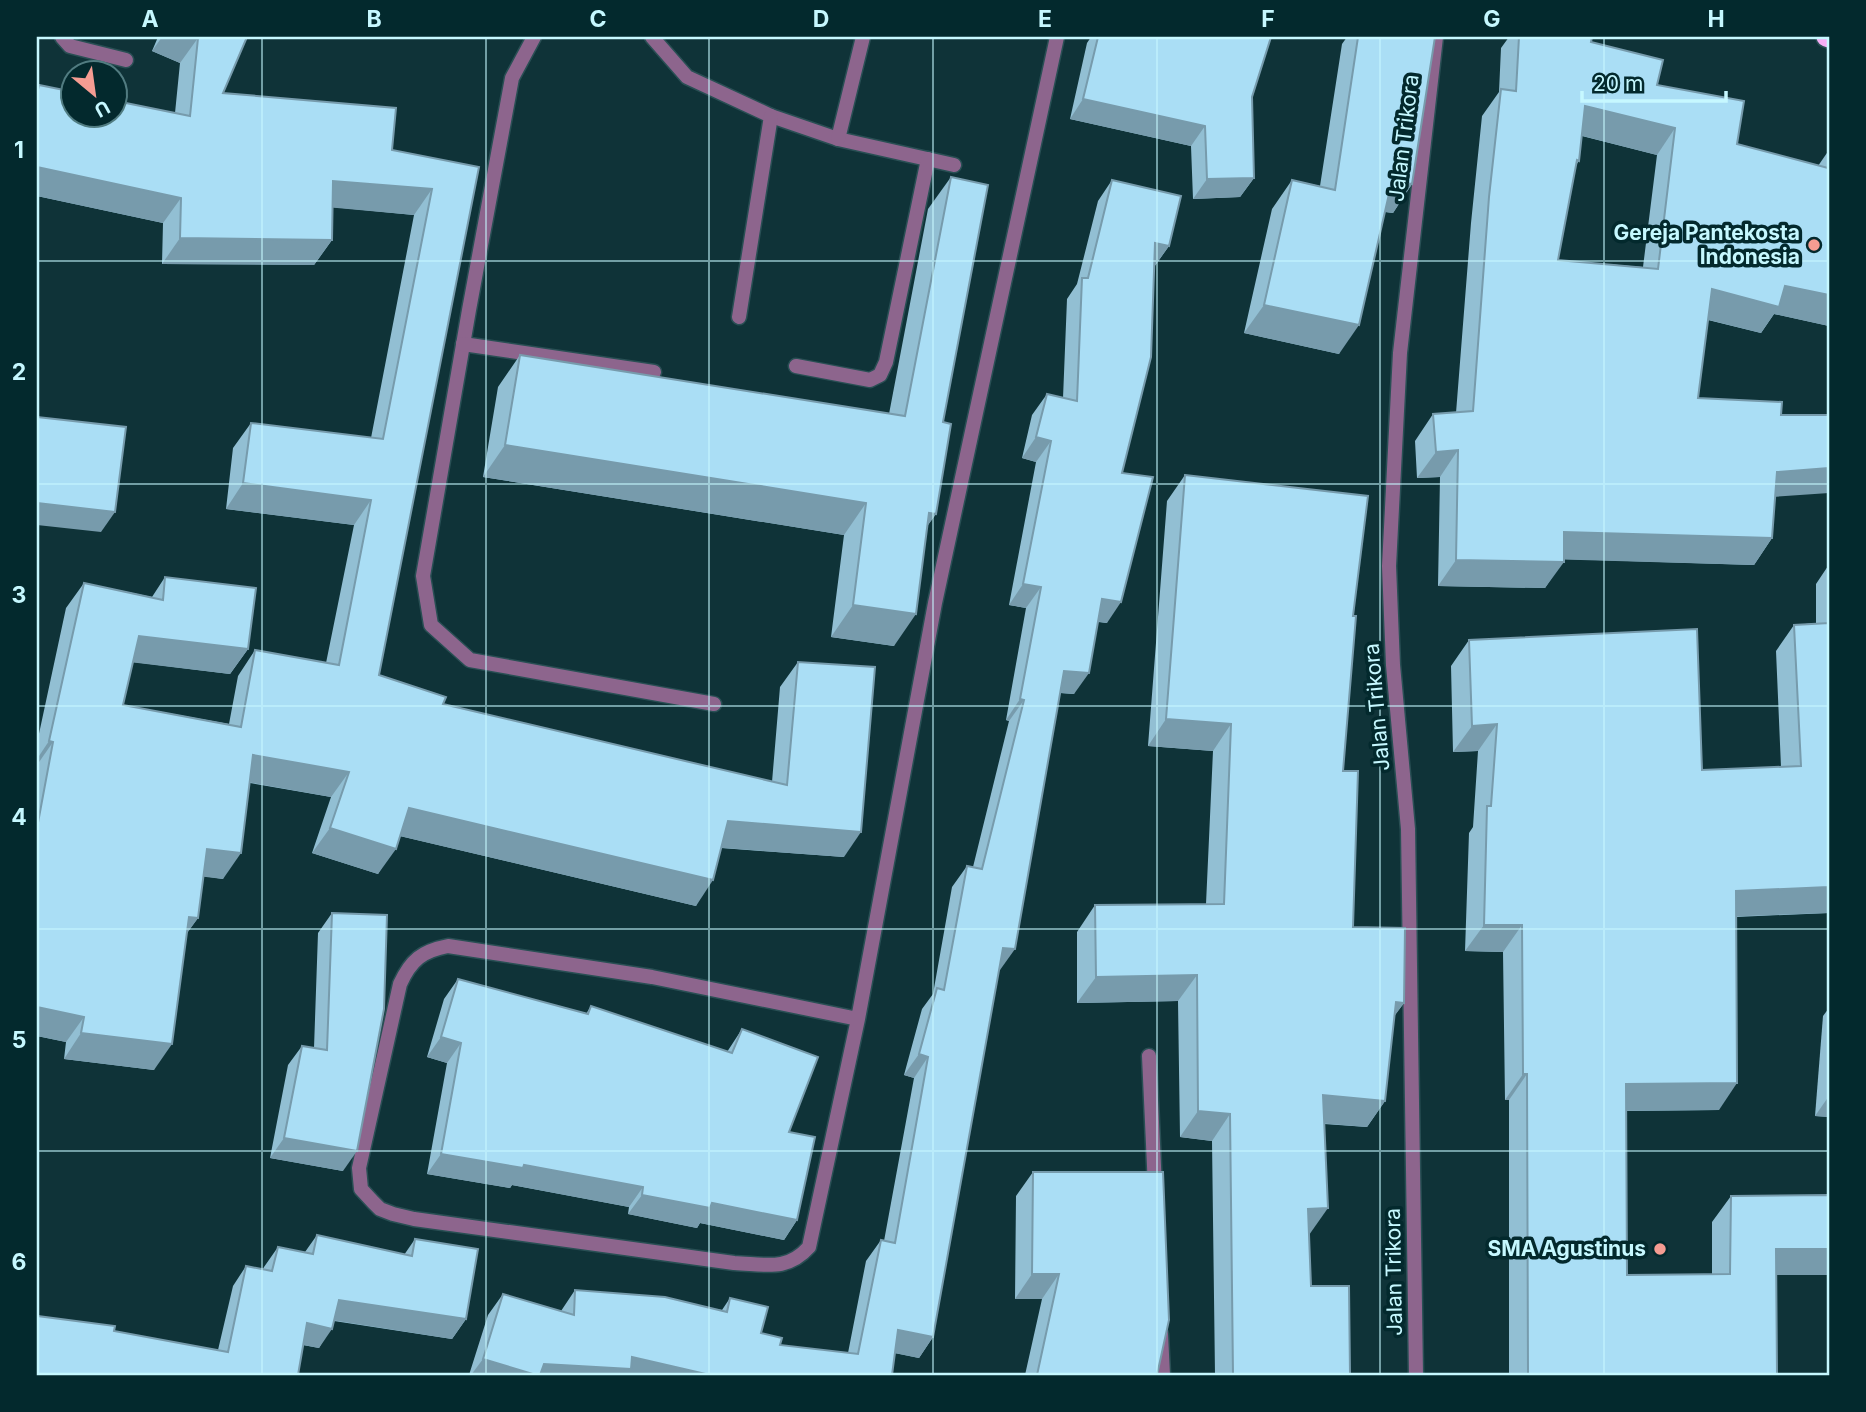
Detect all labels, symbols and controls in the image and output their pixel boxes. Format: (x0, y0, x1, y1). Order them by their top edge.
text: A (141, 5, 159, 33)
text: B (366, 5, 382, 33)
text: C (589, 5, 607, 33)
text: D (813, 5, 829, 33)
text: E (1038, 5, 1052, 33)
text: F (1261, 5, 1275, 33)
text: G (1483, 5, 1501, 33)
text: H (1707, 5, 1725, 33)
north arrow (60, 60, 130, 130)
scale bar (1582, 60, 1726, 104)
text: 20 m (1593, 71, 1643, 96)
street label: Jalan Trikora (1383, 73, 1424, 203)
text: U (90, 95, 114, 122)
text: 1 (14, 136, 24, 164)
place label: Gereja Pantekosta Indonesia (1613, 220, 1800, 269)
marker: Gereja Pantekosta Indonesia (1806, 237, 1822, 253)
text: 2 (12, 358, 26, 386)
text: 3 (12, 581, 26, 609)
street label: Jalan Trikora (1358, 642, 1395, 772)
text: 4 (11, 803, 27, 831)
text: 5 (12, 1026, 26, 1054)
street label: Jalan Trikora (1380, 1208, 1407, 1336)
place label: SMA Agustinus (1487, 1236, 1646, 1261)
marker: SMA Agustinus (1652, 1241, 1668, 1257)
text: 6 (12, 1248, 26, 1276)

